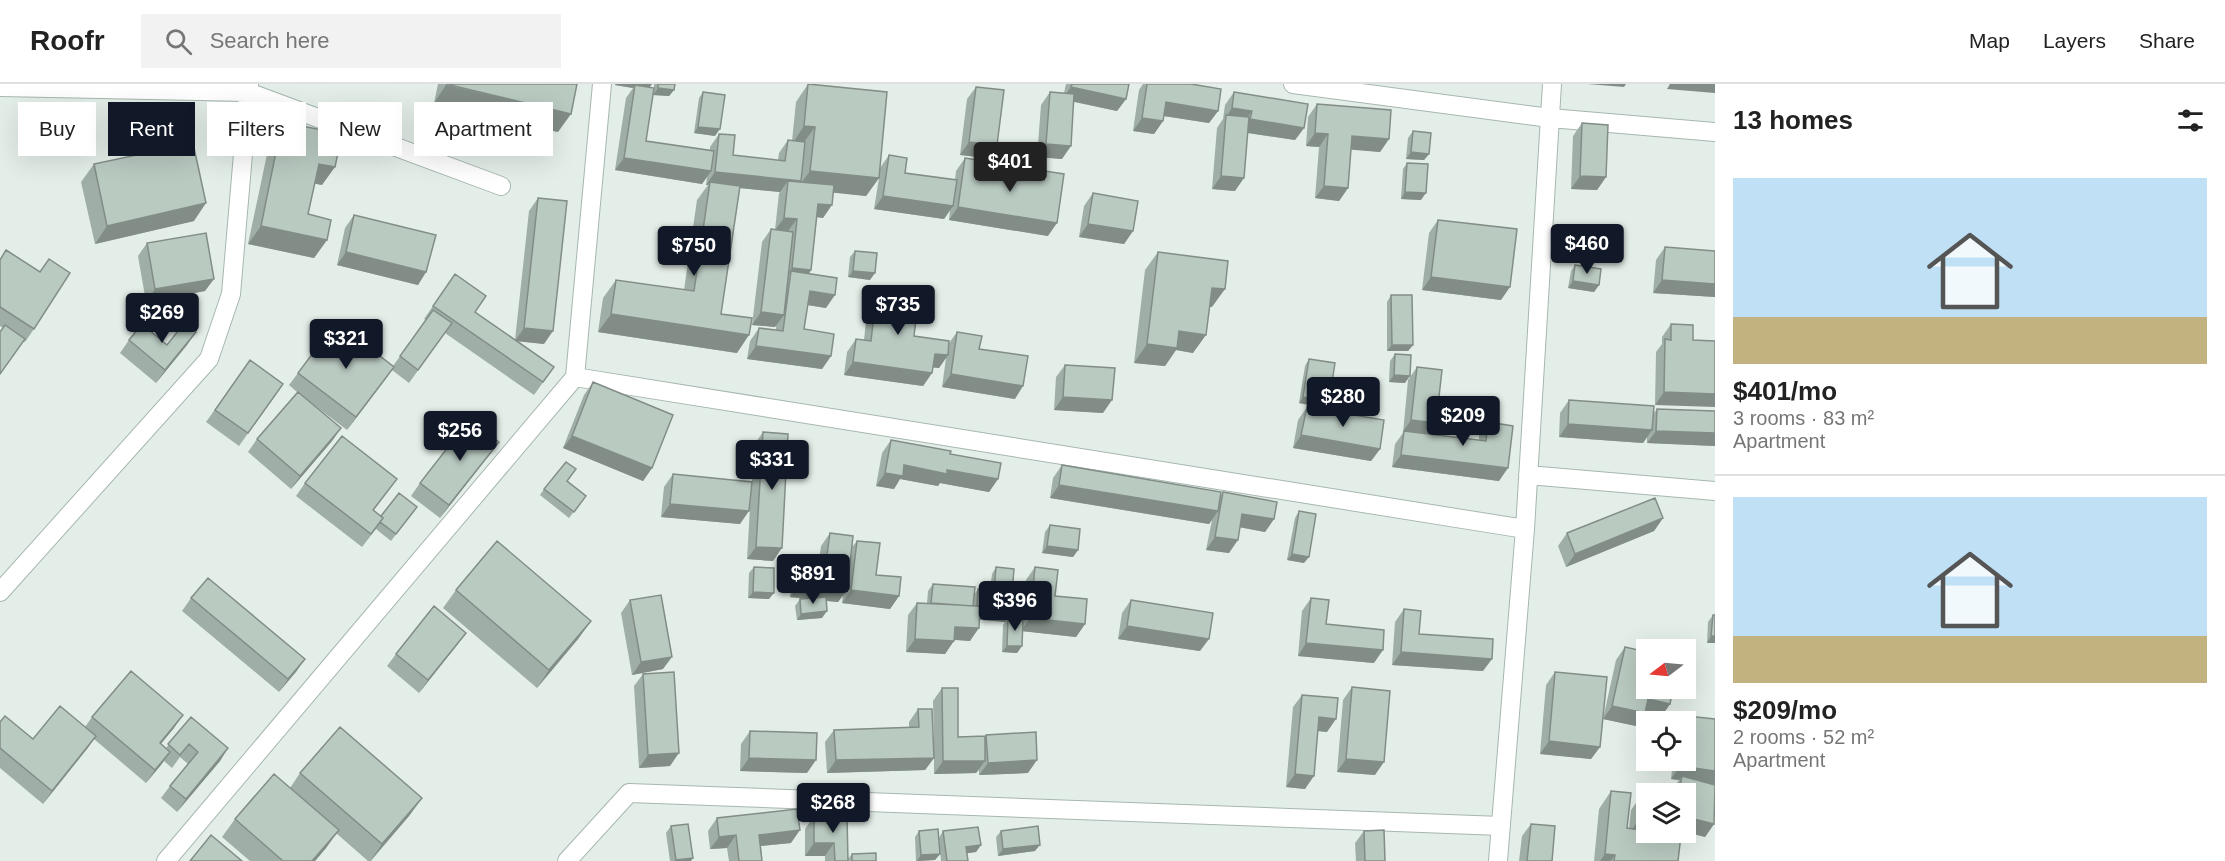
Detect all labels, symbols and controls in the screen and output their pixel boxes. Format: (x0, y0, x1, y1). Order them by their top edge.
search box (141, 14, 561, 68)
text: Roofr (30, 25, 105, 56)
icon: search (162, 25, 195, 58)
text: Search here (210, 28, 330, 53)
text: Map (1969, 29, 2010, 52)
text: Layers (2043, 29, 2106, 52)
text: Share (2139, 29, 2195, 52)
chip: Buy (18, 102, 96, 156)
chip: Rent (108, 102, 195, 156)
chip: Filters (207, 102, 306, 156)
chip: New (318, 102, 402, 156)
chip: Apartment (414, 102, 553, 156)
icon: filters (2174, 104, 2207, 137)
text: 13 homes (1733, 105, 1853, 135)
pin: $401 (974, 142, 1046, 193)
text: $401 (988, 150, 1032, 172)
icon: home (1916, 217, 2024, 325)
pin: $460 (1551, 224, 1623, 275)
pin: $750 (658, 226, 730, 277)
text: $460 (1565, 232, 1609, 254)
text: $750 (672, 234, 716, 256)
pin: $735 (862, 285, 934, 336)
pin: $269 (126, 293, 198, 344)
text: $735 (876, 293, 920, 315)
text: $269 (140, 301, 184, 323)
pin: $321 (310, 319, 382, 370)
text: $321 (324, 327, 368, 349)
text: $401/mo (1733, 376, 1837, 406)
pin: $280 (1307, 377, 1379, 428)
text: $280 (1321, 385, 1365, 407)
pin: $209 (1427, 396, 1499, 447)
text: $209 (1441, 404, 1485, 426)
text: 3 rooms · 83 m² (1733, 407, 1874, 429)
pin: $256 (424, 411, 496, 462)
text: $256 (438, 419, 482, 441)
text: Apartment (1733, 430, 1825, 452)
pin: $331 (736, 440, 808, 491)
text: $331 (750, 448, 794, 470)
icon: home (1916, 536, 2024, 644)
pin: $891 (777, 554, 849, 605)
text: $891 (791, 562, 835, 584)
pin: $396 (979, 581, 1051, 632)
text: $396 (993, 589, 1037, 611)
north arrow (1636, 639, 1696, 699)
map controls (1636, 639, 1696, 843)
text: $209/mo (1733, 695, 1837, 725)
button: locate (1636, 711, 1696, 771)
text: 2 rooms · 52 m² (1733, 726, 1874, 748)
text: Apartment (1733, 749, 1825, 771)
pin: $268 (797, 783, 869, 834)
button: layers (1636, 783, 1696, 843)
text: $268 (811, 791, 855, 813)

